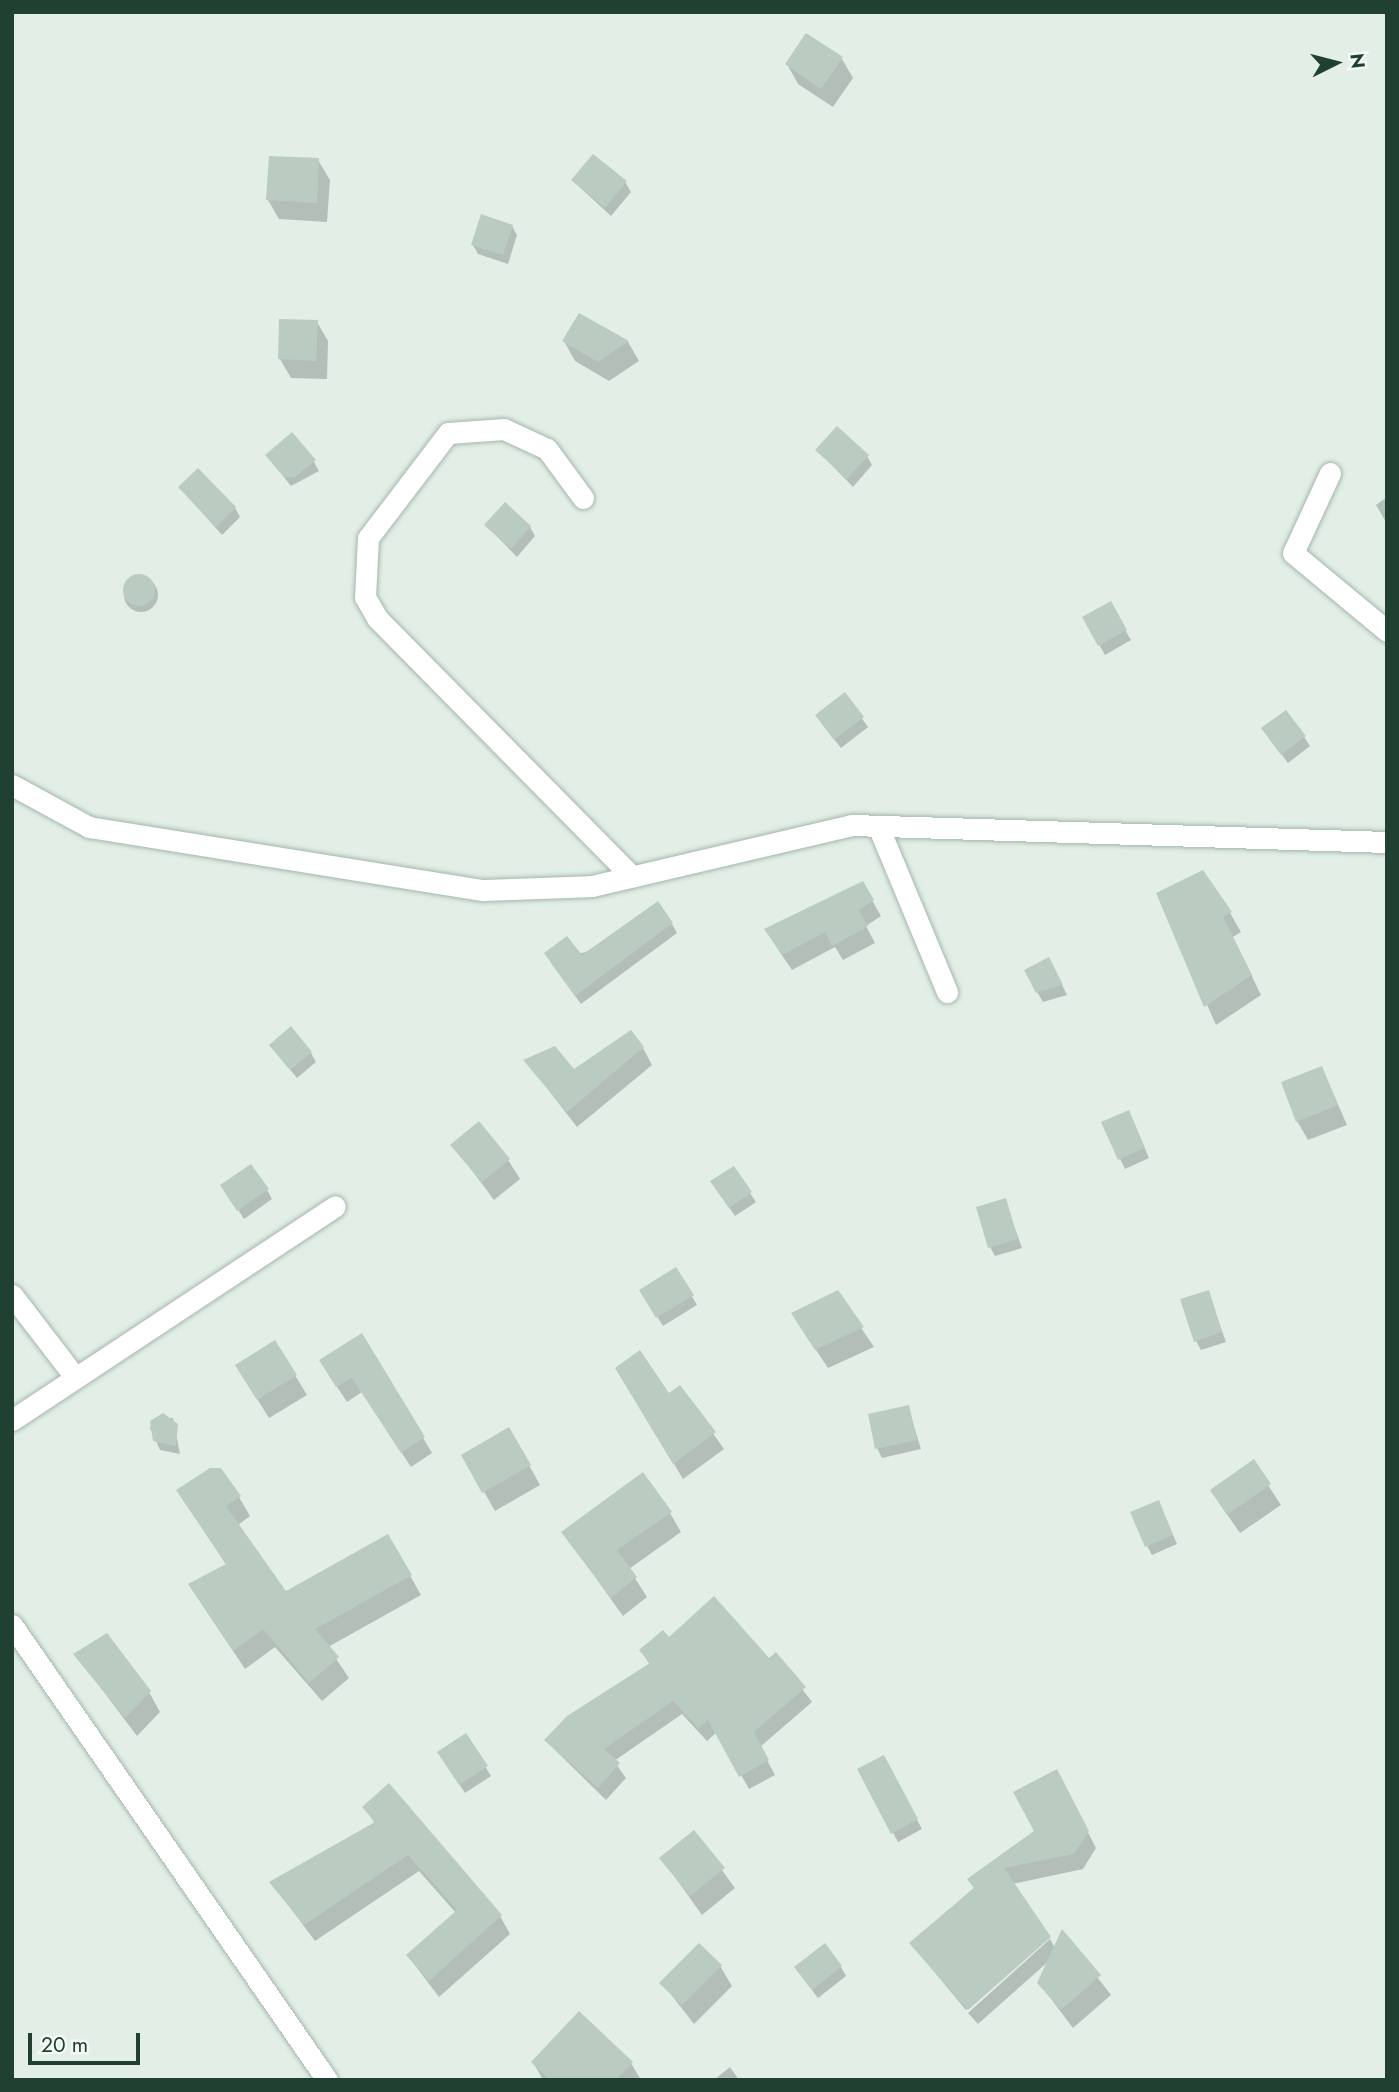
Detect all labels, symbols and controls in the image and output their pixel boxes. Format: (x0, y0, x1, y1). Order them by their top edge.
north arrow (1301, 28, 1371, 98)
text: N (1343, 52, 1372, 70)
scale bar (32, 2018, 144, 2062)
text: 20 m (41, 2030, 88, 2060)

